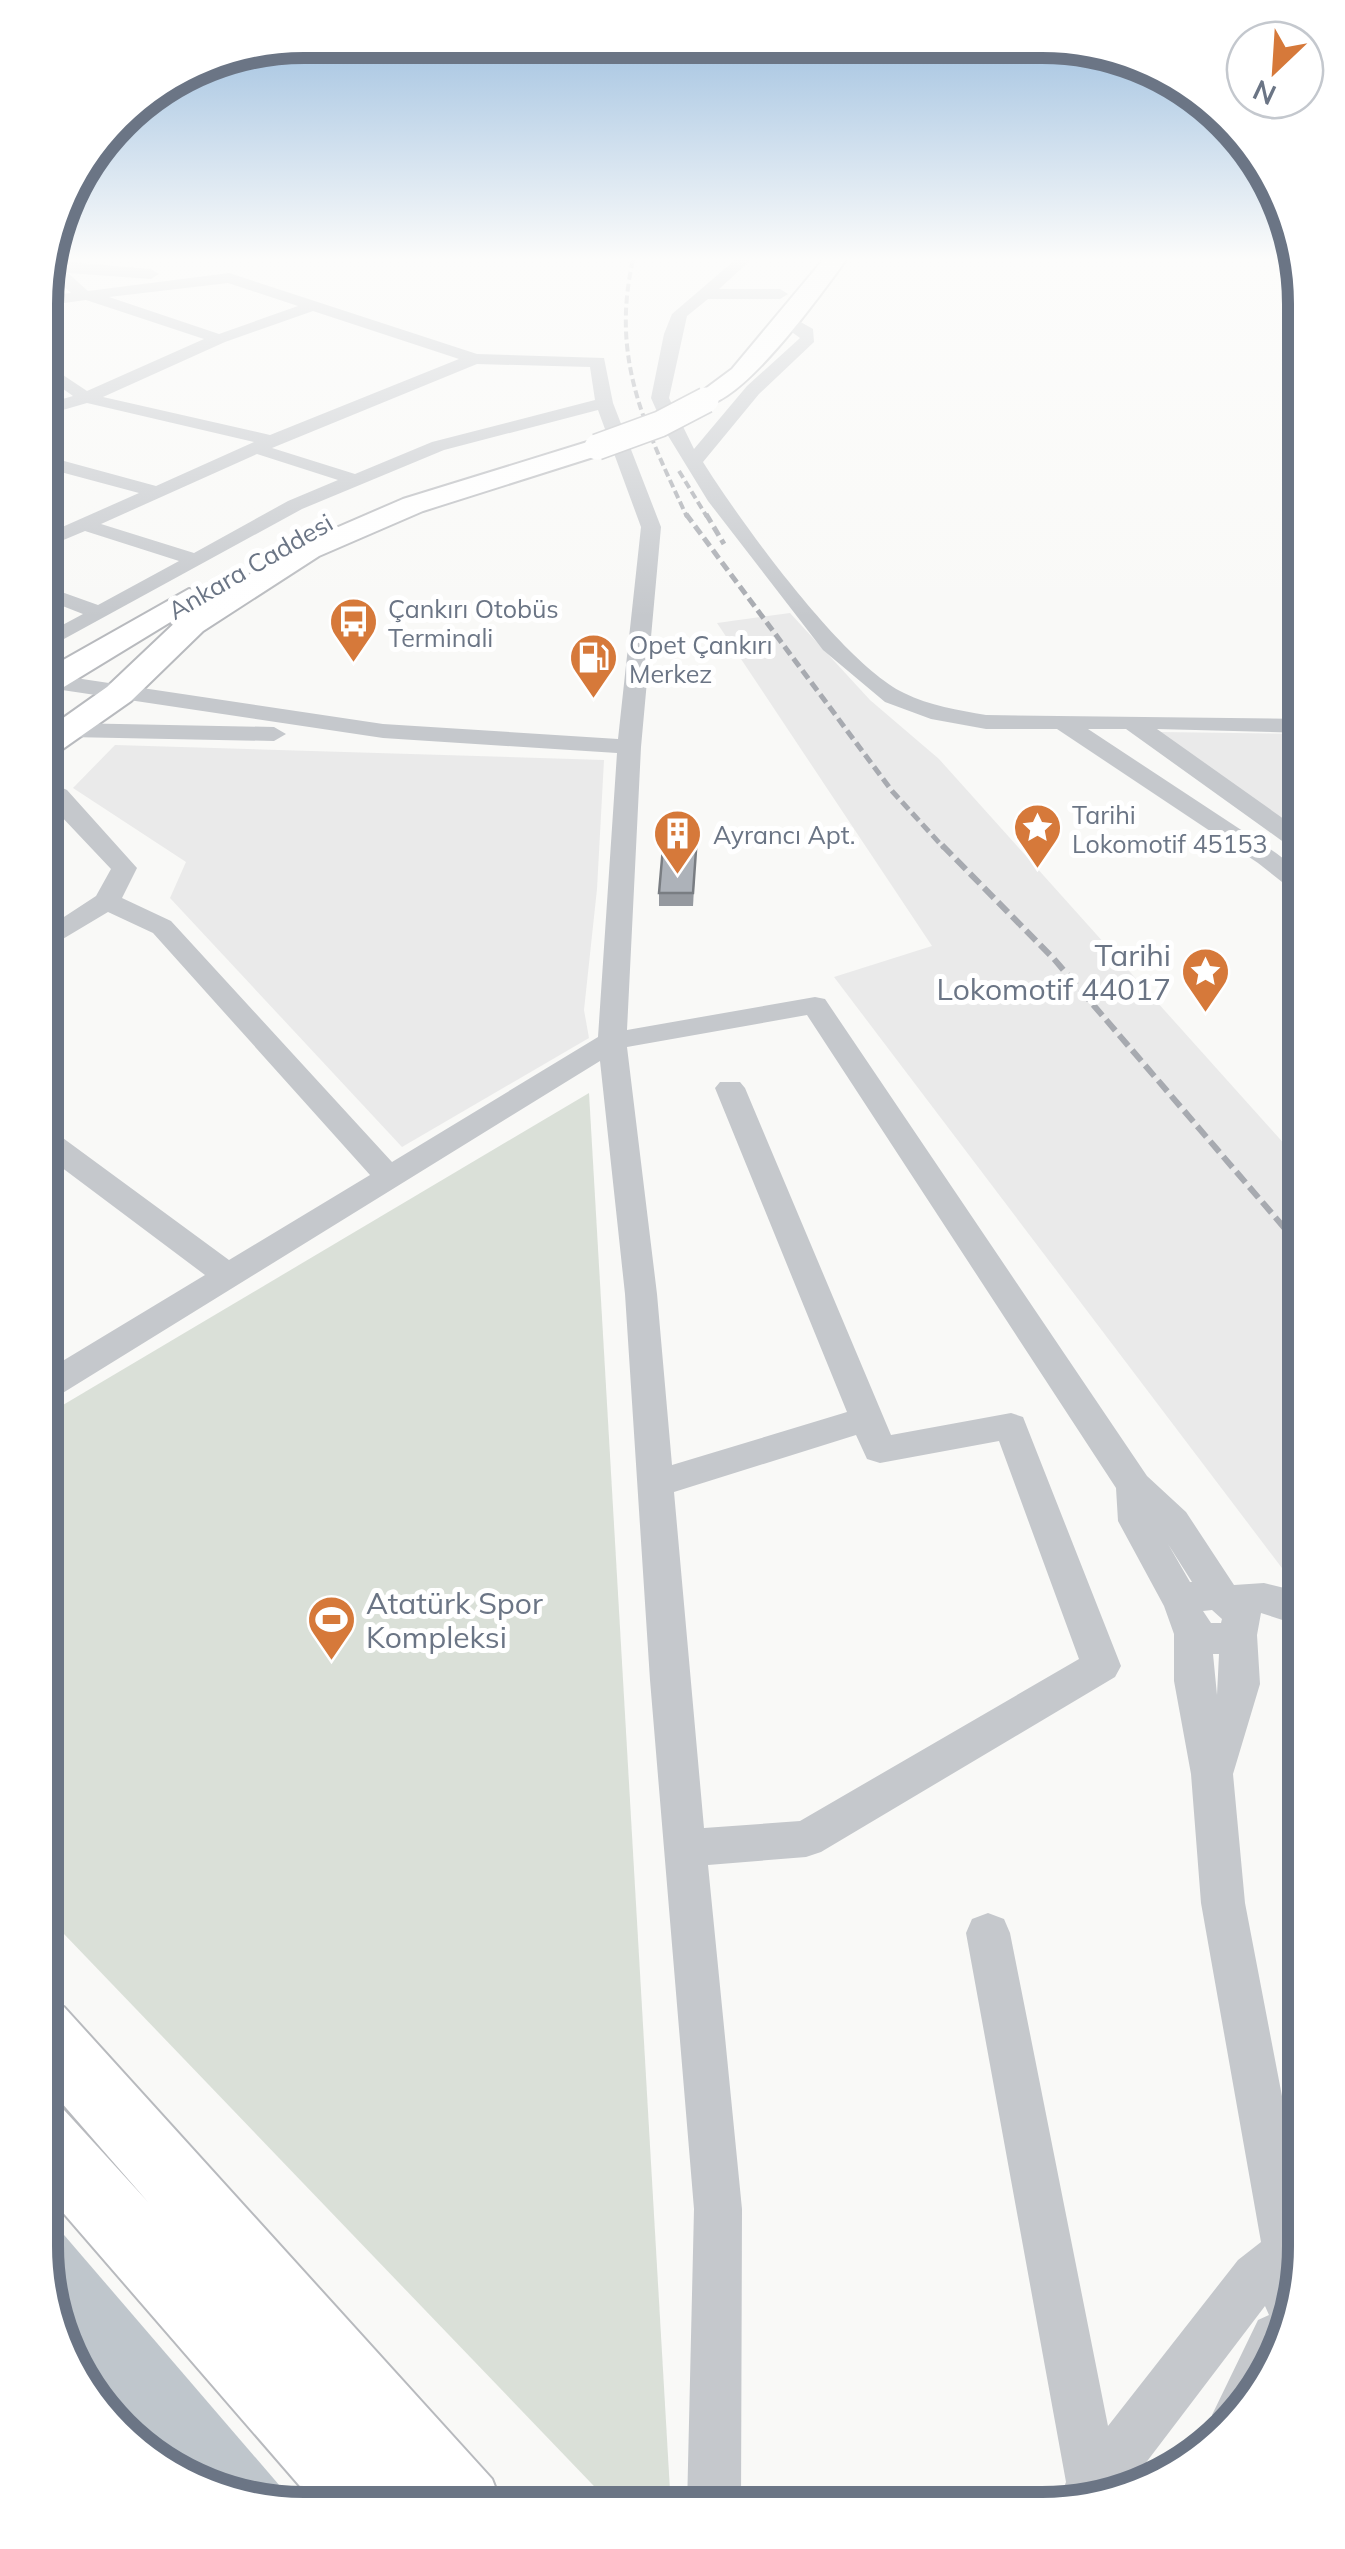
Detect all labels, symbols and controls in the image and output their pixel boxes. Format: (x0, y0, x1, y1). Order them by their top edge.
north arrow (1225, 20, 1325, 120)
text: N (1247, 73, 1281, 113)
street label: Ankara Caddesi (162, 506, 338, 626)
place label: Çankırı Otobüs Terminali (388, 593, 559, 653)
bus stop icon: Çankırı Otobüs Terminali (327, 596, 379, 664)
place label: Opet Çankırı Merkez (629, 629, 772, 689)
fuel station icon: Opet Çankırı Merkez (568, 632, 620, 700)
place label: Tarihi Lokomotif 45153 (1072, 799, 1267, 859)
place icon: Tarihi Lokomotif 45153 (1011, 802, 1063, 870)
building icon: Ayrancı Apt. (652, 808, 704, 876)
place label: Ayrancı Apt. (713, 819, 855, 850)
place label: Tarihi Lokomotif 44017 (937, 936, 1171, 1008)
place icon: Tarihi Lokomotif 44017 (1180, 946, 1232, 1014)
place label: Atatürk Spor Kompleksi (366, 1584, 543, 1656)
sports icon: Atatürk Spor Kompleksi (305, 1594, 357, 1662)

